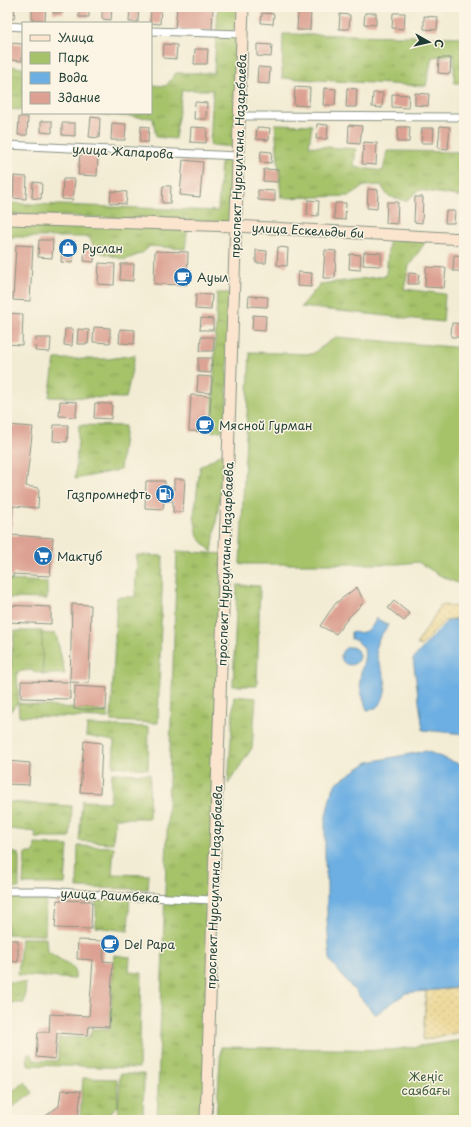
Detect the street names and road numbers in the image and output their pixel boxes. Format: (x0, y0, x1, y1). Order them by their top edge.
street label: проспект Нурсултана Назарбаева (225, 53, 251, 258)
street label: улица Жапарова (72, 139, 175, 163)
street label: улица Ескельды би (251, 218, 365, 242)
street label: проспект Нурсултана Назарбаева (212, 461, 238, 666)
street label: проспект Нурсултана Назарбаева (201, 784, 227, 989)
street label: улица Раимбека (60, 883, 161, 907)

